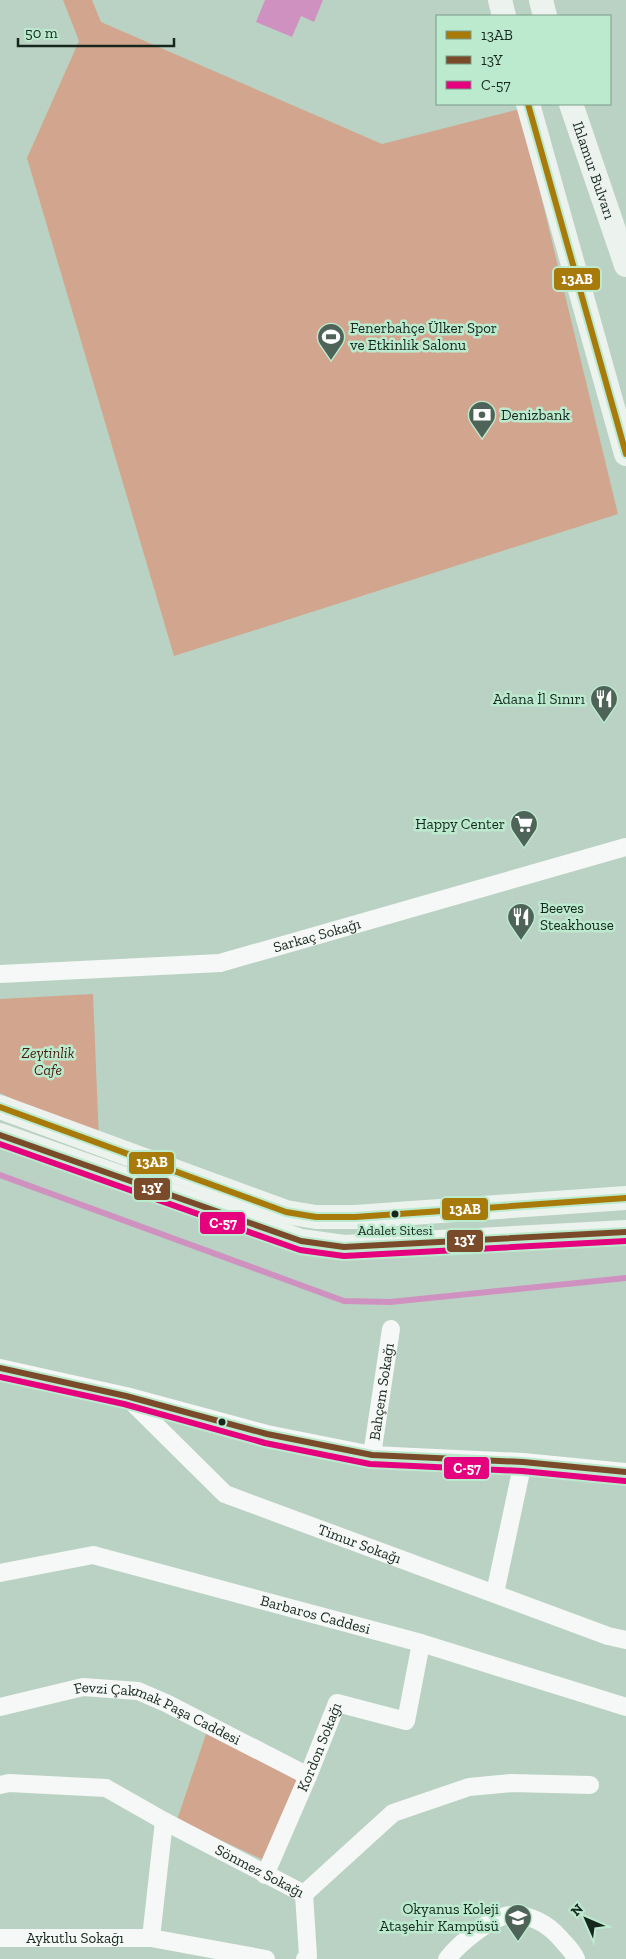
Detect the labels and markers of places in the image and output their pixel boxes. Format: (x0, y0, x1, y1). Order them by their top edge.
place label: Fenerbahçe Ülker Spor ve Etkinlik Salonu (350, 319, 497, 354)
sports icon: Fenerbahçe Ülker Spor ve Etkinlik Salonu (316, 322, 346, 361)
bank icon: Denizbank (467, 400, 497, 439)
place label: Denizbank (501, 406, 570, 424)
restaurant icon: Adana İl Sınırı (589, 684, 619, 723)
place label: Adana İl Sınırı (493, 690, 585, 708)
supermarket icon: Happy Center (509, 809, 539, 848)
place label: Happy Center (415, 815, 505, 833)
place label: Beeves Steakhouse (540, 899, 614, 934)
restaurant icon: Beeves Steakhouse (506, 902, 536, 941)
marker: Adalet Sitesi (390, 1209, 400, 1219)
place label: Adalet Sitesi (357, 1222, 433, 1239)
unlabelled marker (217, 1417, 227, 1427)
place label: Okyanus Koleji Ataşehir Kampüsü (379, 1900, 500, 1935)
school or university icon: Okyanus Koleji Ataşehir Kampüsü (503, 1903, 533, 1942)

